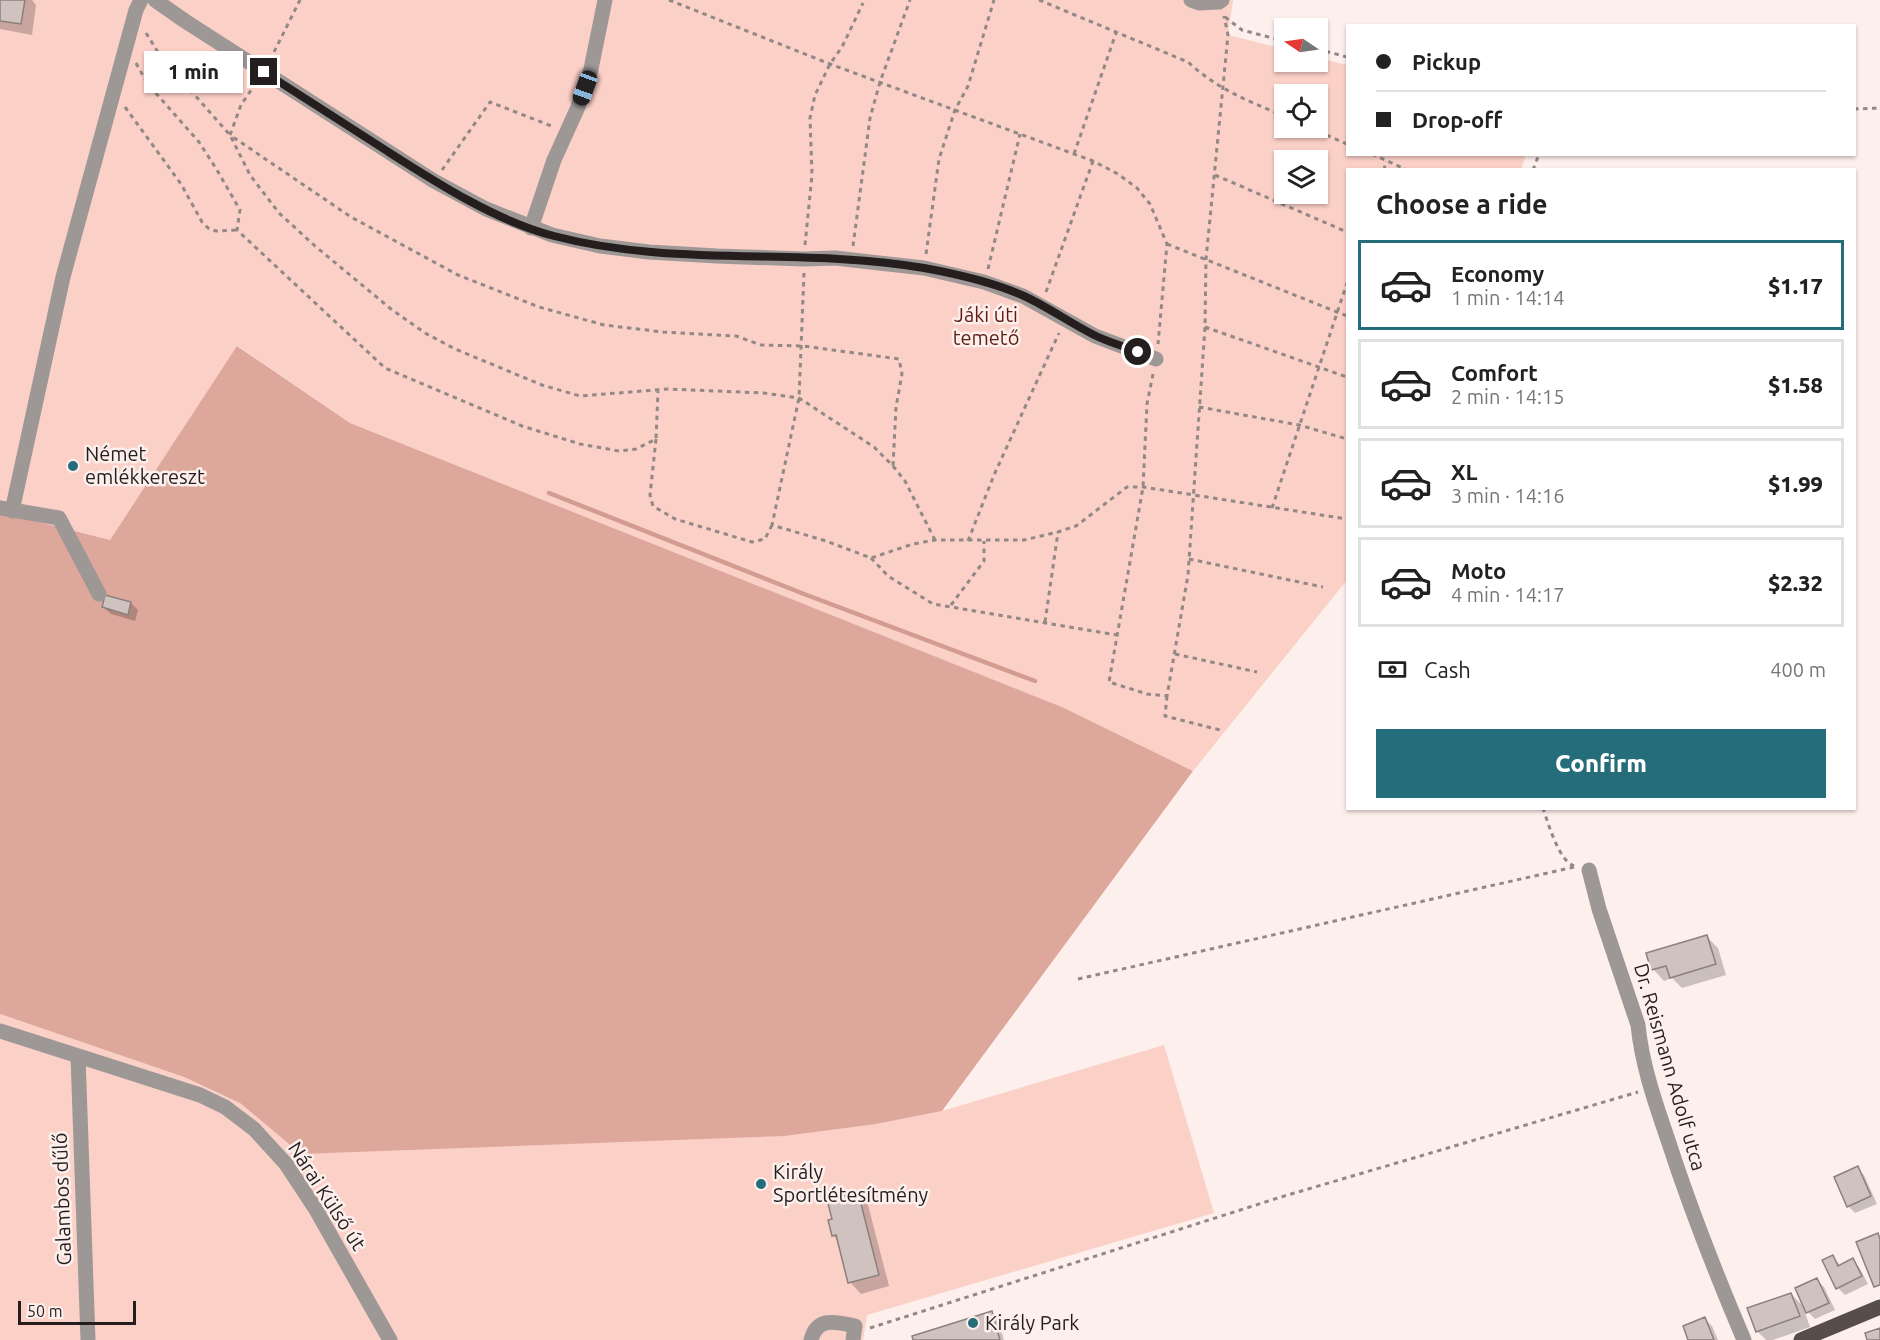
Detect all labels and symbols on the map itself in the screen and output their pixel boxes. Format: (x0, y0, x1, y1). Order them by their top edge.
north arrow (1274, 18, 1328, 72)
callout: 1 min (144, 51, 243, 93)
route end (250, 58, 277, 85)
car (570, 68, 600, 108)
park label: Jáki úti temető (953, 303, 1019, 349)
route start (1124, 338, 1151, 365)
place label: Német emlékkereszt (85, 442, 205, 488)
marker: Német emlékkereszt (66, 459, 80, 473)
street label: Dr. Reismann Adolf utca (1630, 960, 1711, 1173)
street label: Galambos dűlő (48, 1132, 75, 1266)
street label: Nárai Külső út (284, 1137, 371, 1254)
place label: Király Sportlétesítmény (773, 1160, 928, 1206)
marker: Király Sportlétesítmény (754, 1177, 768, 1191)
scale bar (18, 1298, 136, 1326)
place label: Király Park (985, 1311, 1079, 1334)
marker: Király Park (966, 1316, 980, 1330)

